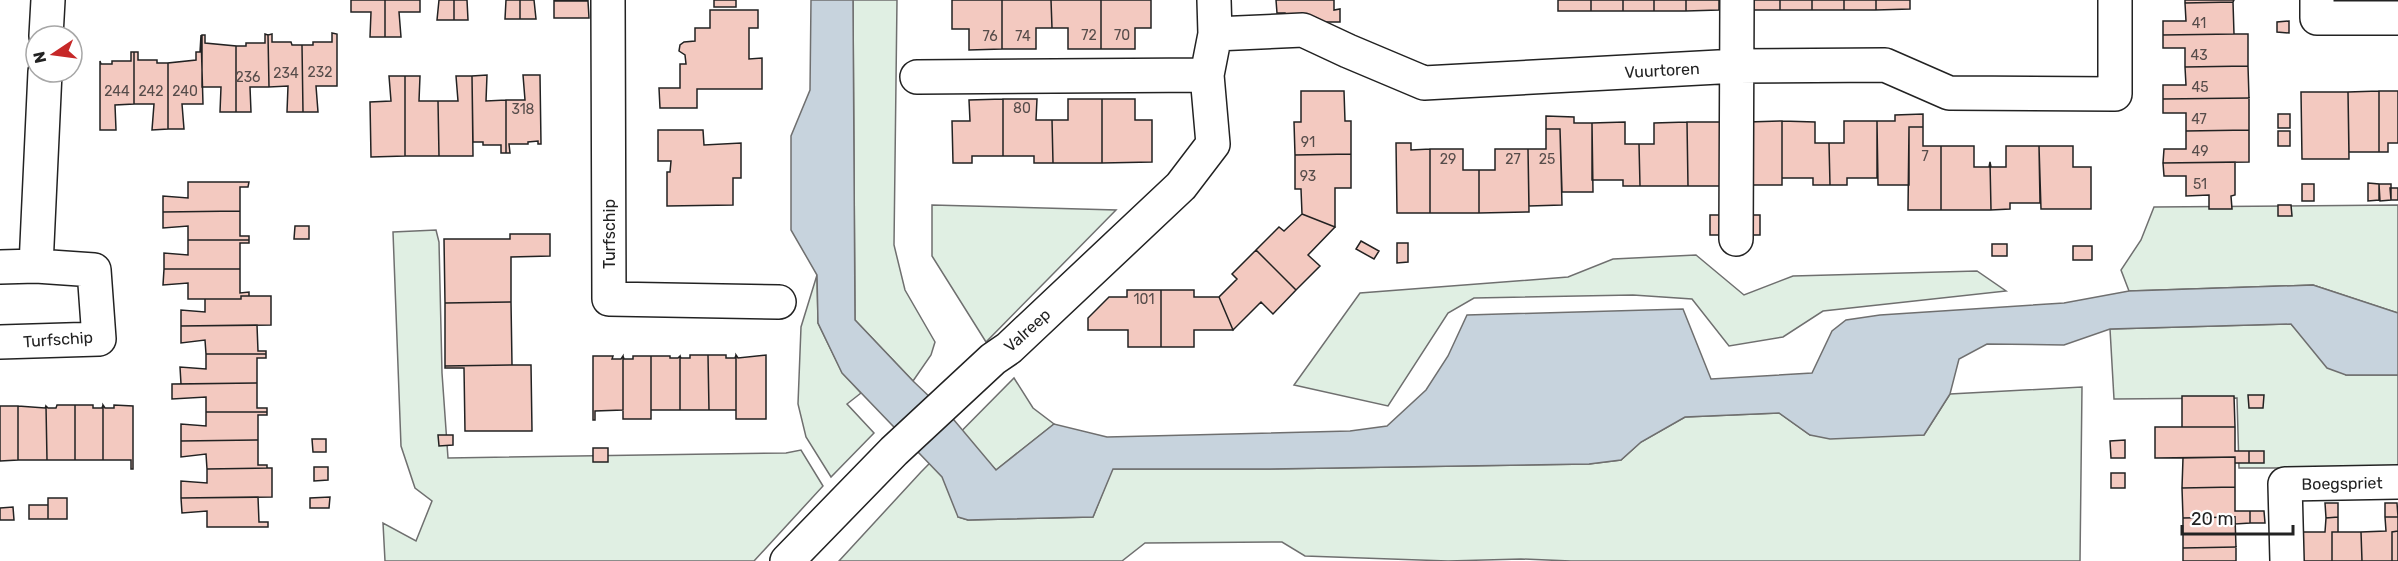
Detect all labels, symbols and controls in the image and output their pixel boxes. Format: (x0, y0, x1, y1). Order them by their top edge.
house number: 41 (2192, 15, 2206, 32)
north arrow (24, 24, 84, 84)
house number: 72 (1081, 27, 1097, 44)
house number: 70 (1114, 27, 1130, 44)
house number: 76 (982, 28, 998, 45)
house number: 74 (1015, 28, 1031, 45)
house number: 43 (2190, 47, 2208, 64)
text: N (29, 50, 50, 65)
street label: Vuurtoren (1624, 59, 1700, 82)
house number: 232 (308, 64, 332, 81)
house number: 234 (273, 65, 299, 82)
house number: 236 (235, 69, 261, 86)
house number: 45 (2191, 79, 2209, 96)
house number: 244 (104, 83, 130, 100)
house number: 242 (139, 83, 164, 100)
house number: 240 (172, 83, 198, 100)
house number: 80 (1013, 100, 1031, 117)
house number: 318 (511, 101, 535, 118)
house number: 47 (2191, 111, 2207, 128)
house number: 91 (1301, 134, 1315, 151)
house number: 49 (2192, 143, 2208, 160)
house number: 7 (1921, 148, 1929, 165)
house number: 29 (1440, 151, 1456, 168)
house number: 27 (1505, 151, 1521, 168)
house number: 25 (1539, 151, 1555, 168)
house number: 93 (1300, 168, 1316, 185)
house number: 51 (2193, 176, 2207, 193)
street label: Turfschip (600, 199, 619, 269)
house number: 101 (1134, 291, 1154, 308)
street label: Valreep (1000, 305, 1054, 356)
street label: Turfschip (22, 328, 94, 351)
street label: Boegspriet (2301, 473, 2383, 494)
scale bar (2182, 498, 2293, 536)
text: 20 m (2191, 508, 2233, 530)

